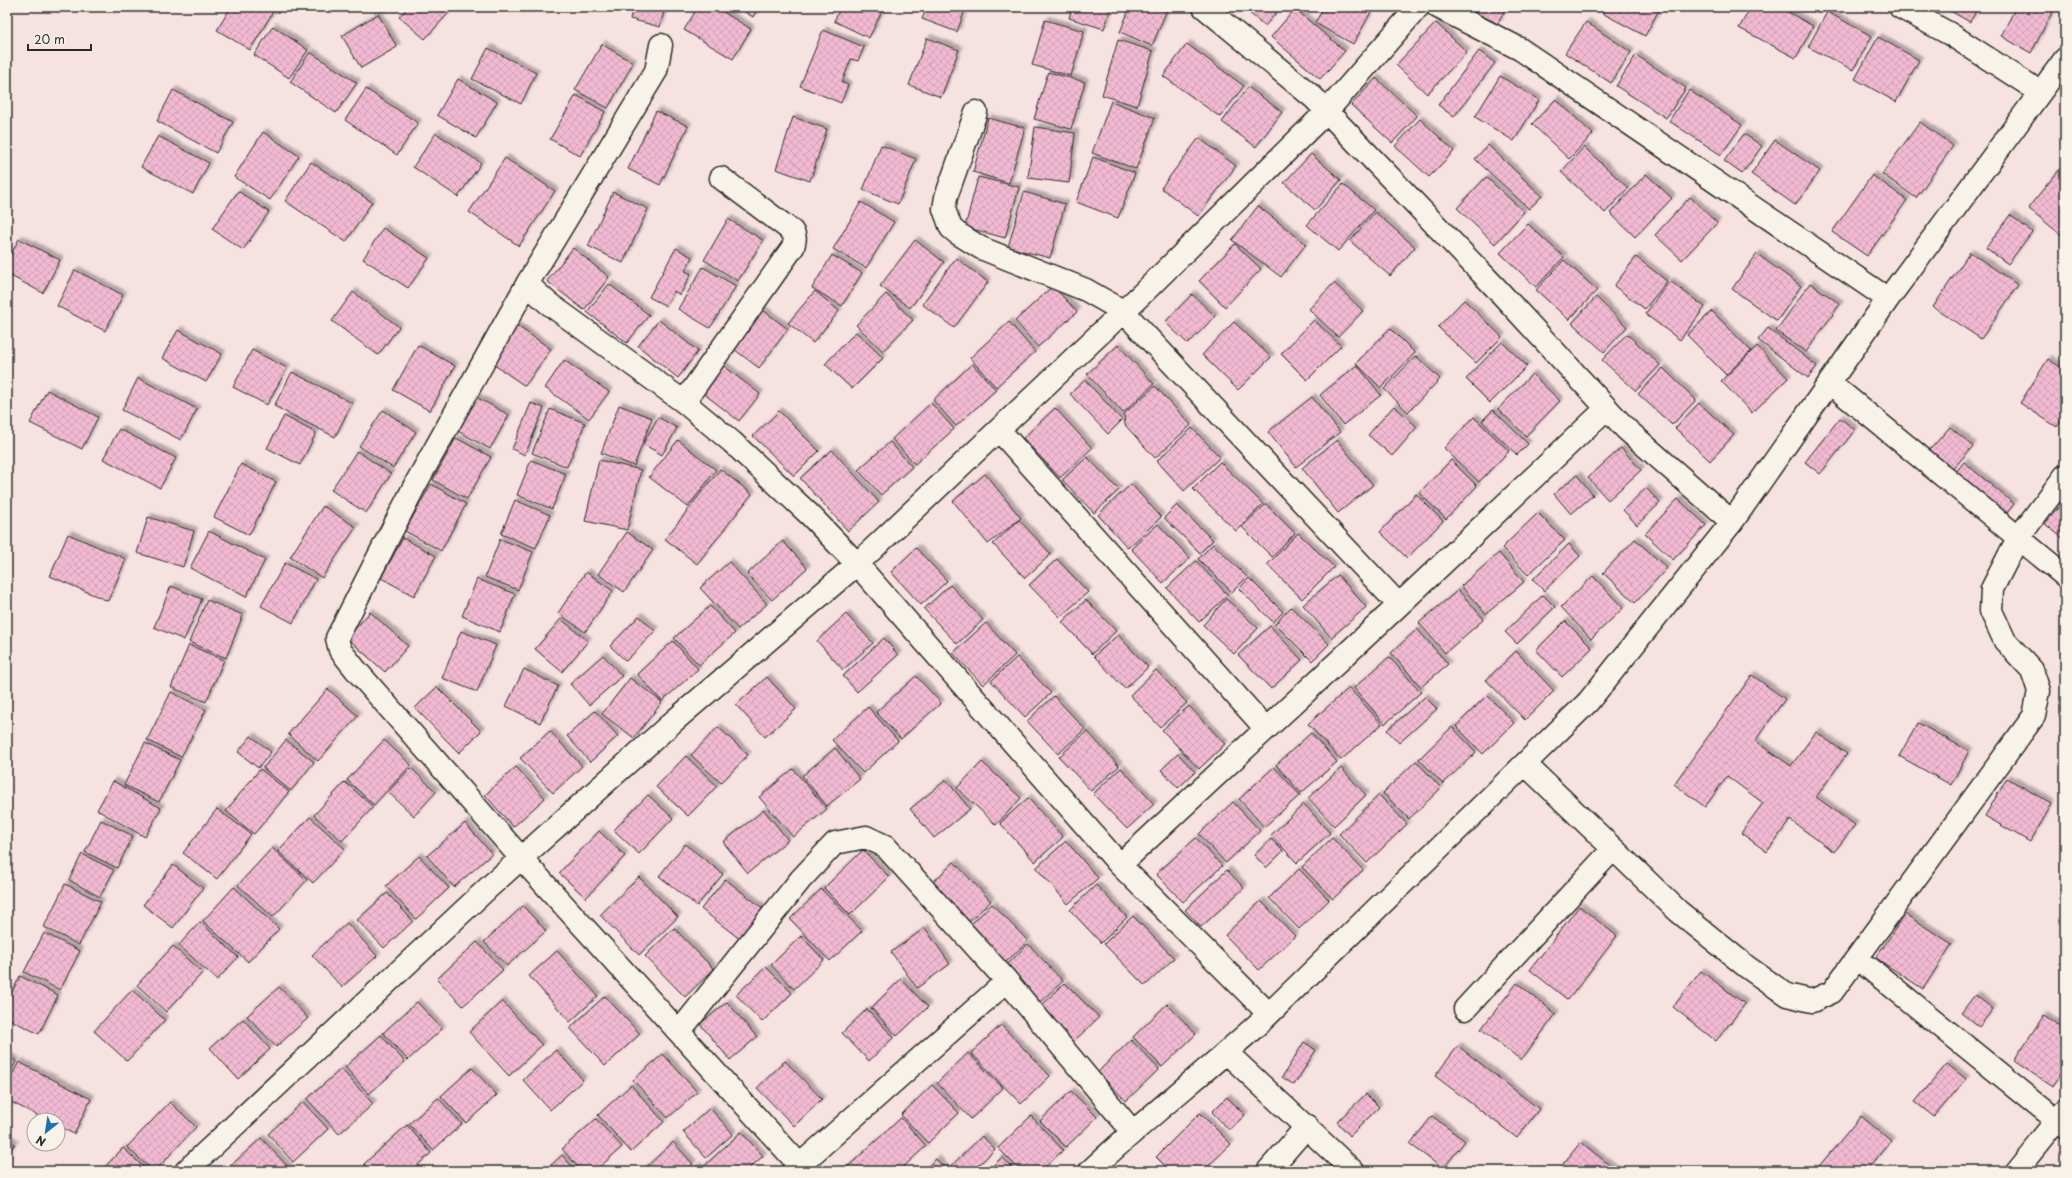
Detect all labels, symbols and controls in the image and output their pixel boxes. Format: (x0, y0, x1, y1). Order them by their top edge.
scale bar (28, 26, 91, 52)
text: 20 m (34, 30, 65, 48)
north arrow (26, 1112, 66, 1152)
text: N (32, 1131, 49, 1151)

